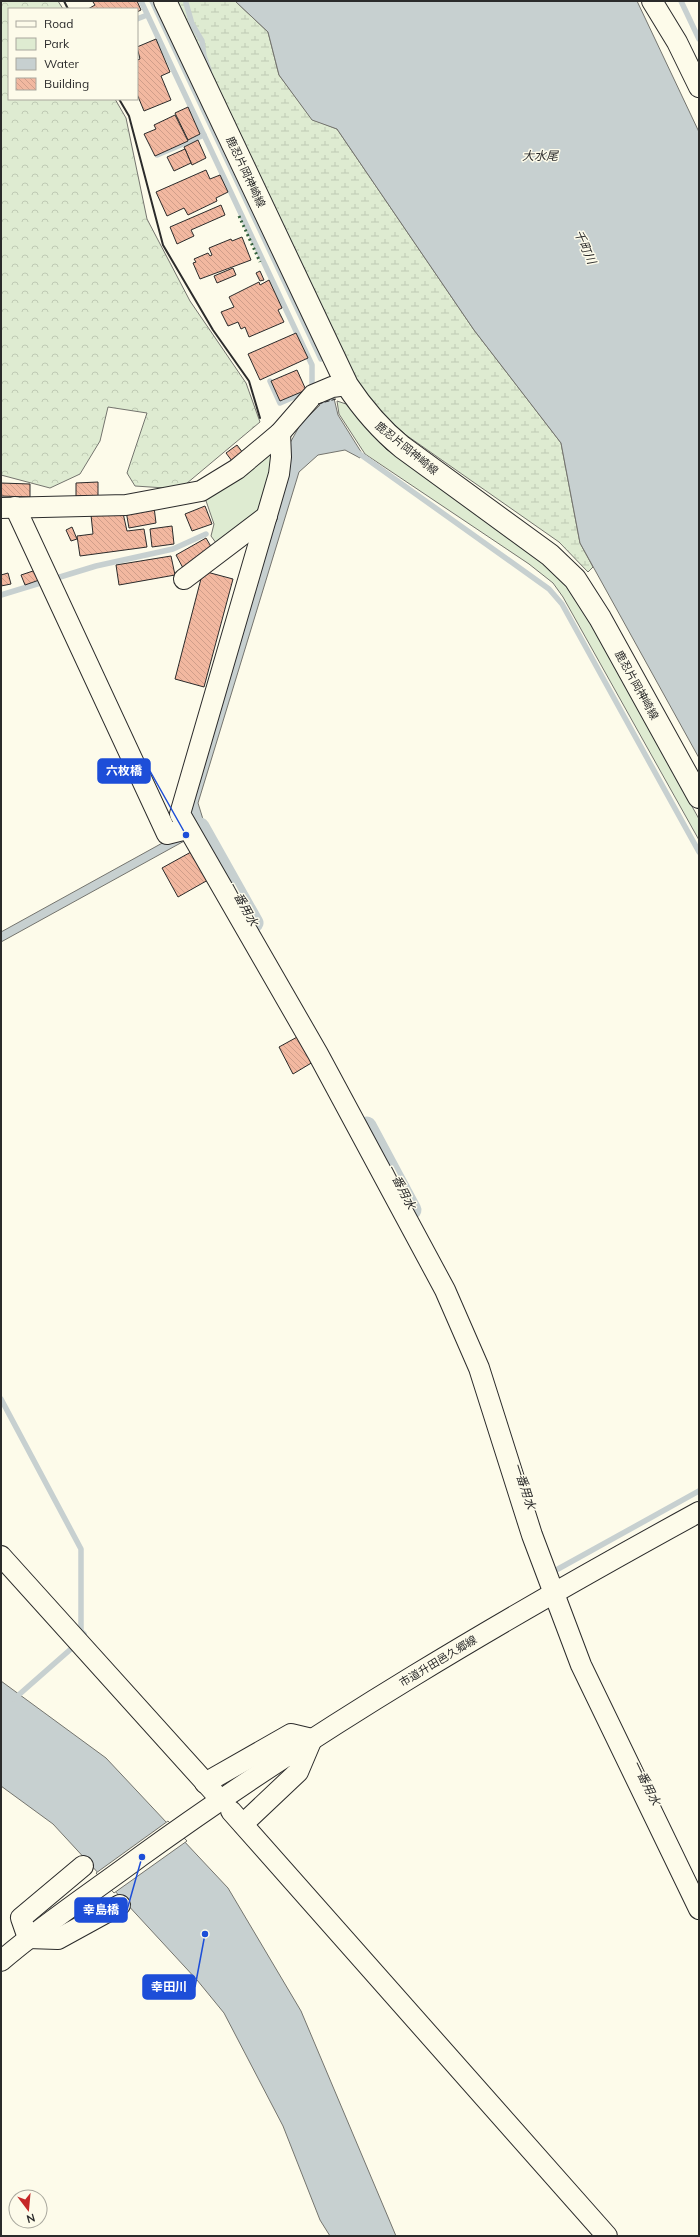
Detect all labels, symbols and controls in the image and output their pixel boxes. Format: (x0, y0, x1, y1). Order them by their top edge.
legend (8, 8, 138, 100)
text: Road (44, 16, 73, 31)
text: Park (44, 36, 70, 51)
text: Water (44, 56, 80, 71)
text: Building (44, 76, 89, 91)
street label: 鹿忍片岡神崎線 (223, 134, 269, 210)
water label: 大水尾 (522, 148, 559, 163)
water label: 千町川 (571, 227, 600, 268)
street label: 鹿忍片岡神崎線 (373, 418, 441, 478)
street label: 鹿忍片岡神崎線 (612, 648, 662, 722)
callout: 六枚橋 (98, 759, 150, 783)
text: 六枚橋 (106, 763, 143, 778)
water label: 一番用水 (225, 879, 263, 930)
water label: 一番用水 (384, 1162, 420, 1213)
water label: 一番用水 (510, 1461, 540, 1513)
street label: 市道升田邑久郷線 (397, 1632, 479, 1690)
water label: 一番用水 (629, 1758, 665, 1809)
callout: 幸島橋 (75, 1898, 127, 1922)
text: 幸島橋 (83, 1902, 120, 1917)
callout: 幸田川 (143, 1975, 195, 1999)
text: 幸田川 (151, 1979, 187, 1994)
north arrow (8, 2189, 48, 2229)
text: N (25, 2211, 37, 2226)

